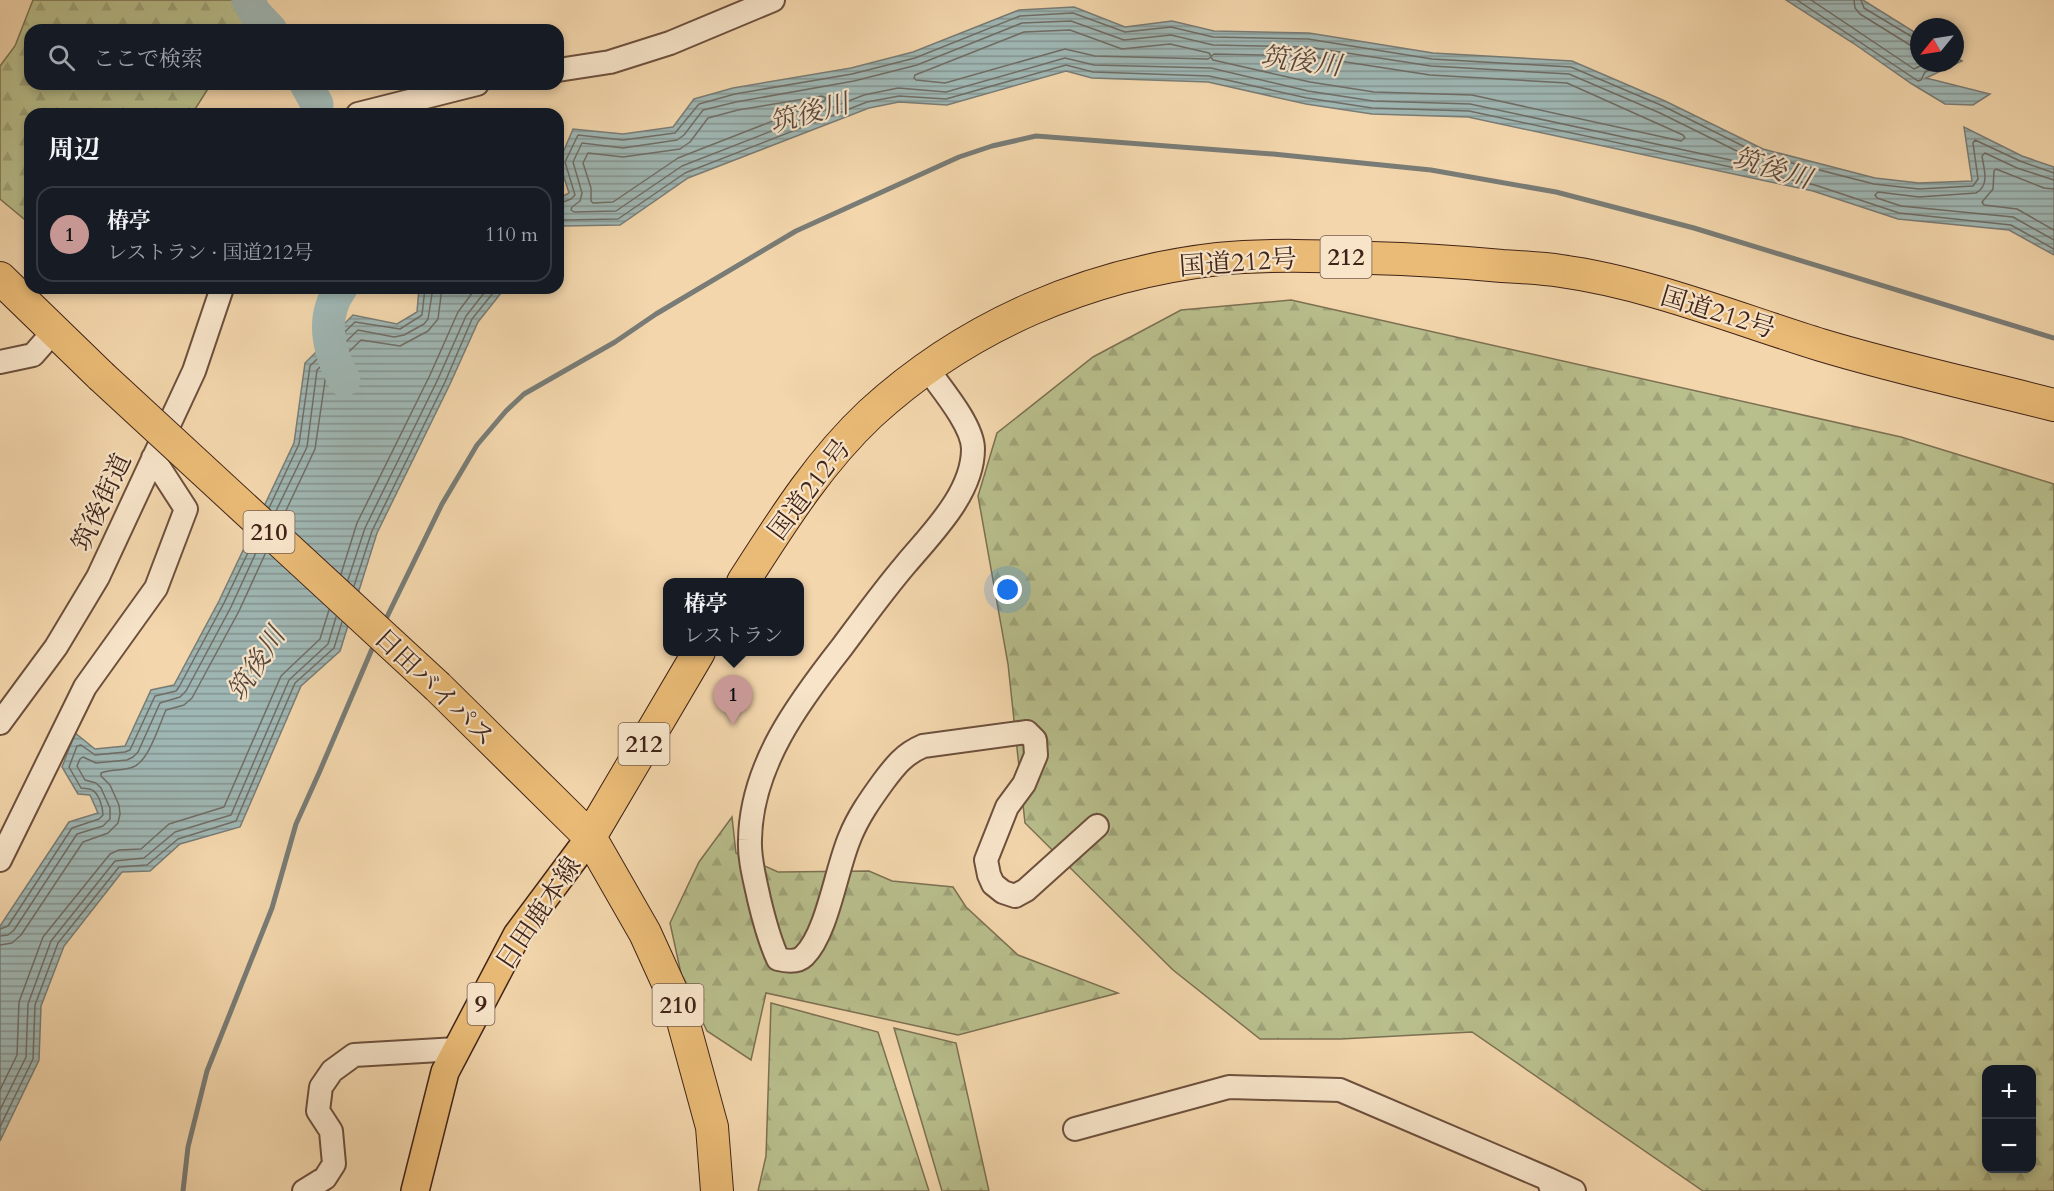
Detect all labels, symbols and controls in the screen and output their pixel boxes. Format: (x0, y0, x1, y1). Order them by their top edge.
north arrow (1910, 18, 1964, 72)
search box (24, 24, 564, 90)
water label: 筑後川 (1258, 38, 1346, 85)
icon: search (45, 41, 78, 74)
text: ここで検索 (93, 44, 203, 74)
water label: 筑後川 (765, 84, 856, 142)
text: 周辺 (48, 132, 100, 167)
water label: 筑後川 (1728, 139, 1819, 199)
text: 椿亭 (107, 206, 151, 236)
text: 1 (64, 221, 75, 248)
text: 110 m (485, 221, 538, 248)
road number: 212 (1320, 236, 1372, 278)
text: レストラン · 国道212号 (107, 239, 313, 266)
street label: 国道212号 (1178, 241, 1298, 284)
street label: 国道212号 (1656, 278, 1779, 346)
street label: 国道212号 (760, 432, 859, 547)
street label: 筑後街道 (64, 448, 139, 557)
road number: 210 (244, 511, 294, 553)
your location (993, 575, 1022, 604)
popup (663, 578, 804, 656)
text: 椿亭 (684, 589, 728, 619)
water label: 筑後川 (219, 618, 296, 708)
street label: 日田バイパス (367, 621, 503, 754)
text: レストラン (684, 622, 783, 649)
pin: 1 (714, 676, 752, 725)
road number: 212 (618, 723, 670, 765)
street label: 日田鹿本線 (488, 850, 589, 977)
road number: 9 (468, 983, 494, 1025)
road number: 210 (652, 984, 704, 1026)
map controls (1982, 1065, 2036, 1173)
button: + (1982, 1065, 2036, 1119)
button: − (1982, 1119, 2036, 1173)

